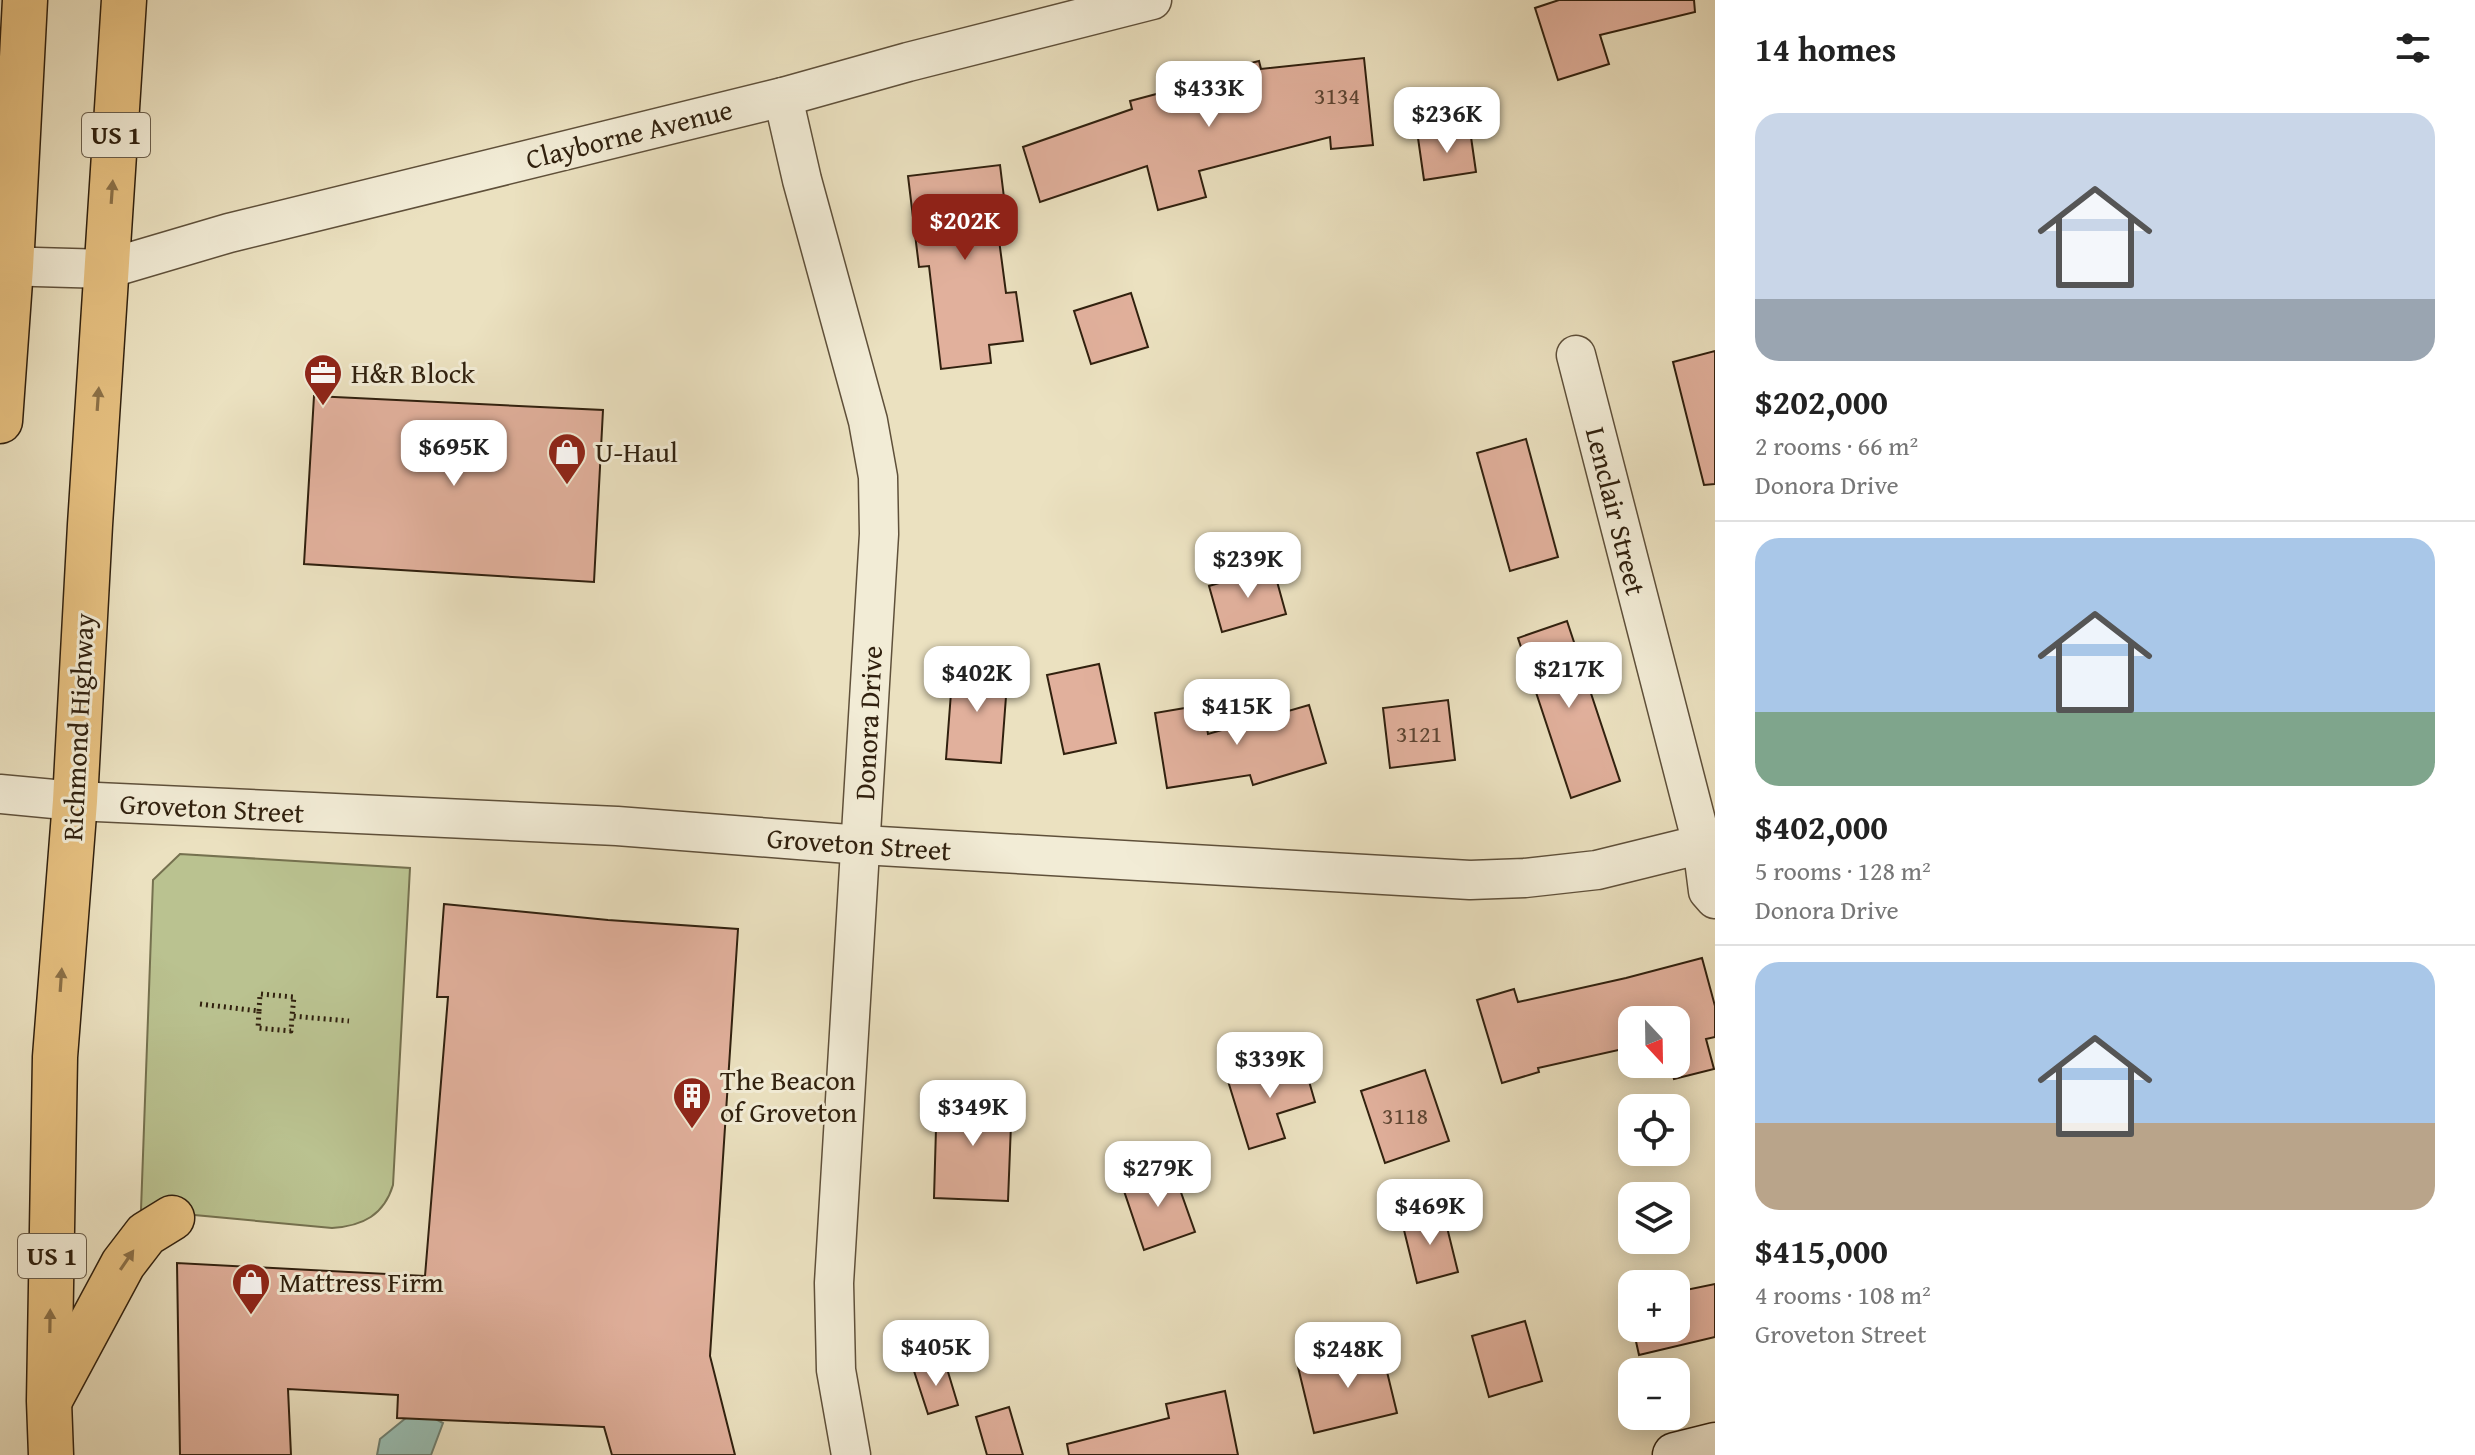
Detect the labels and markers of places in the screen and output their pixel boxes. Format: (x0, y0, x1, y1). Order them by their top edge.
pin: $433K (1153, 61, 1265, 129)
pin: $236K (1391, 87, 1503, 155)
pin: $202K (909, 194, 1021, 262)
office icon: H&R Block (302, 352, 344, 407)
place label: H&R Block (351, 352, 476, 393)
pin: $695K (398, 420, 510, 488)
shop icon: U-Haul (546, 431, 588, 486)
place label: U-Haul (595, 431, 678, 472)
pin: $239K (1192, 532, 1304, 600)
pin: $217K (1513, 642, 1625, 710)
pin: $402K (921, 646, 1033, 714)
pin: $415K (1181, 679, 1293, 747)
pin: $339K (1214, 1032, 1326, 1100)
place label: The Beacon of Groveton (720, 1059, 857, 1132)
building icon: The Beacon of Groveton (671, 1075, 713, 1130)
pin: $349K (917, 1080, 1029, 1148)
pin: $279K (1102, 1141, 1214, 1209)
pin: $469K (1374, 1179, 1486, 1247)
shop icon: Mattress Firm (230, 1261, 272, 1316)
place label: Mattress Firm (279, 1261, 444, 1302)
pin: $405K (880, 1320, 992, 1388)
pin: $248K (1292, 1322, 1404, 1390)

